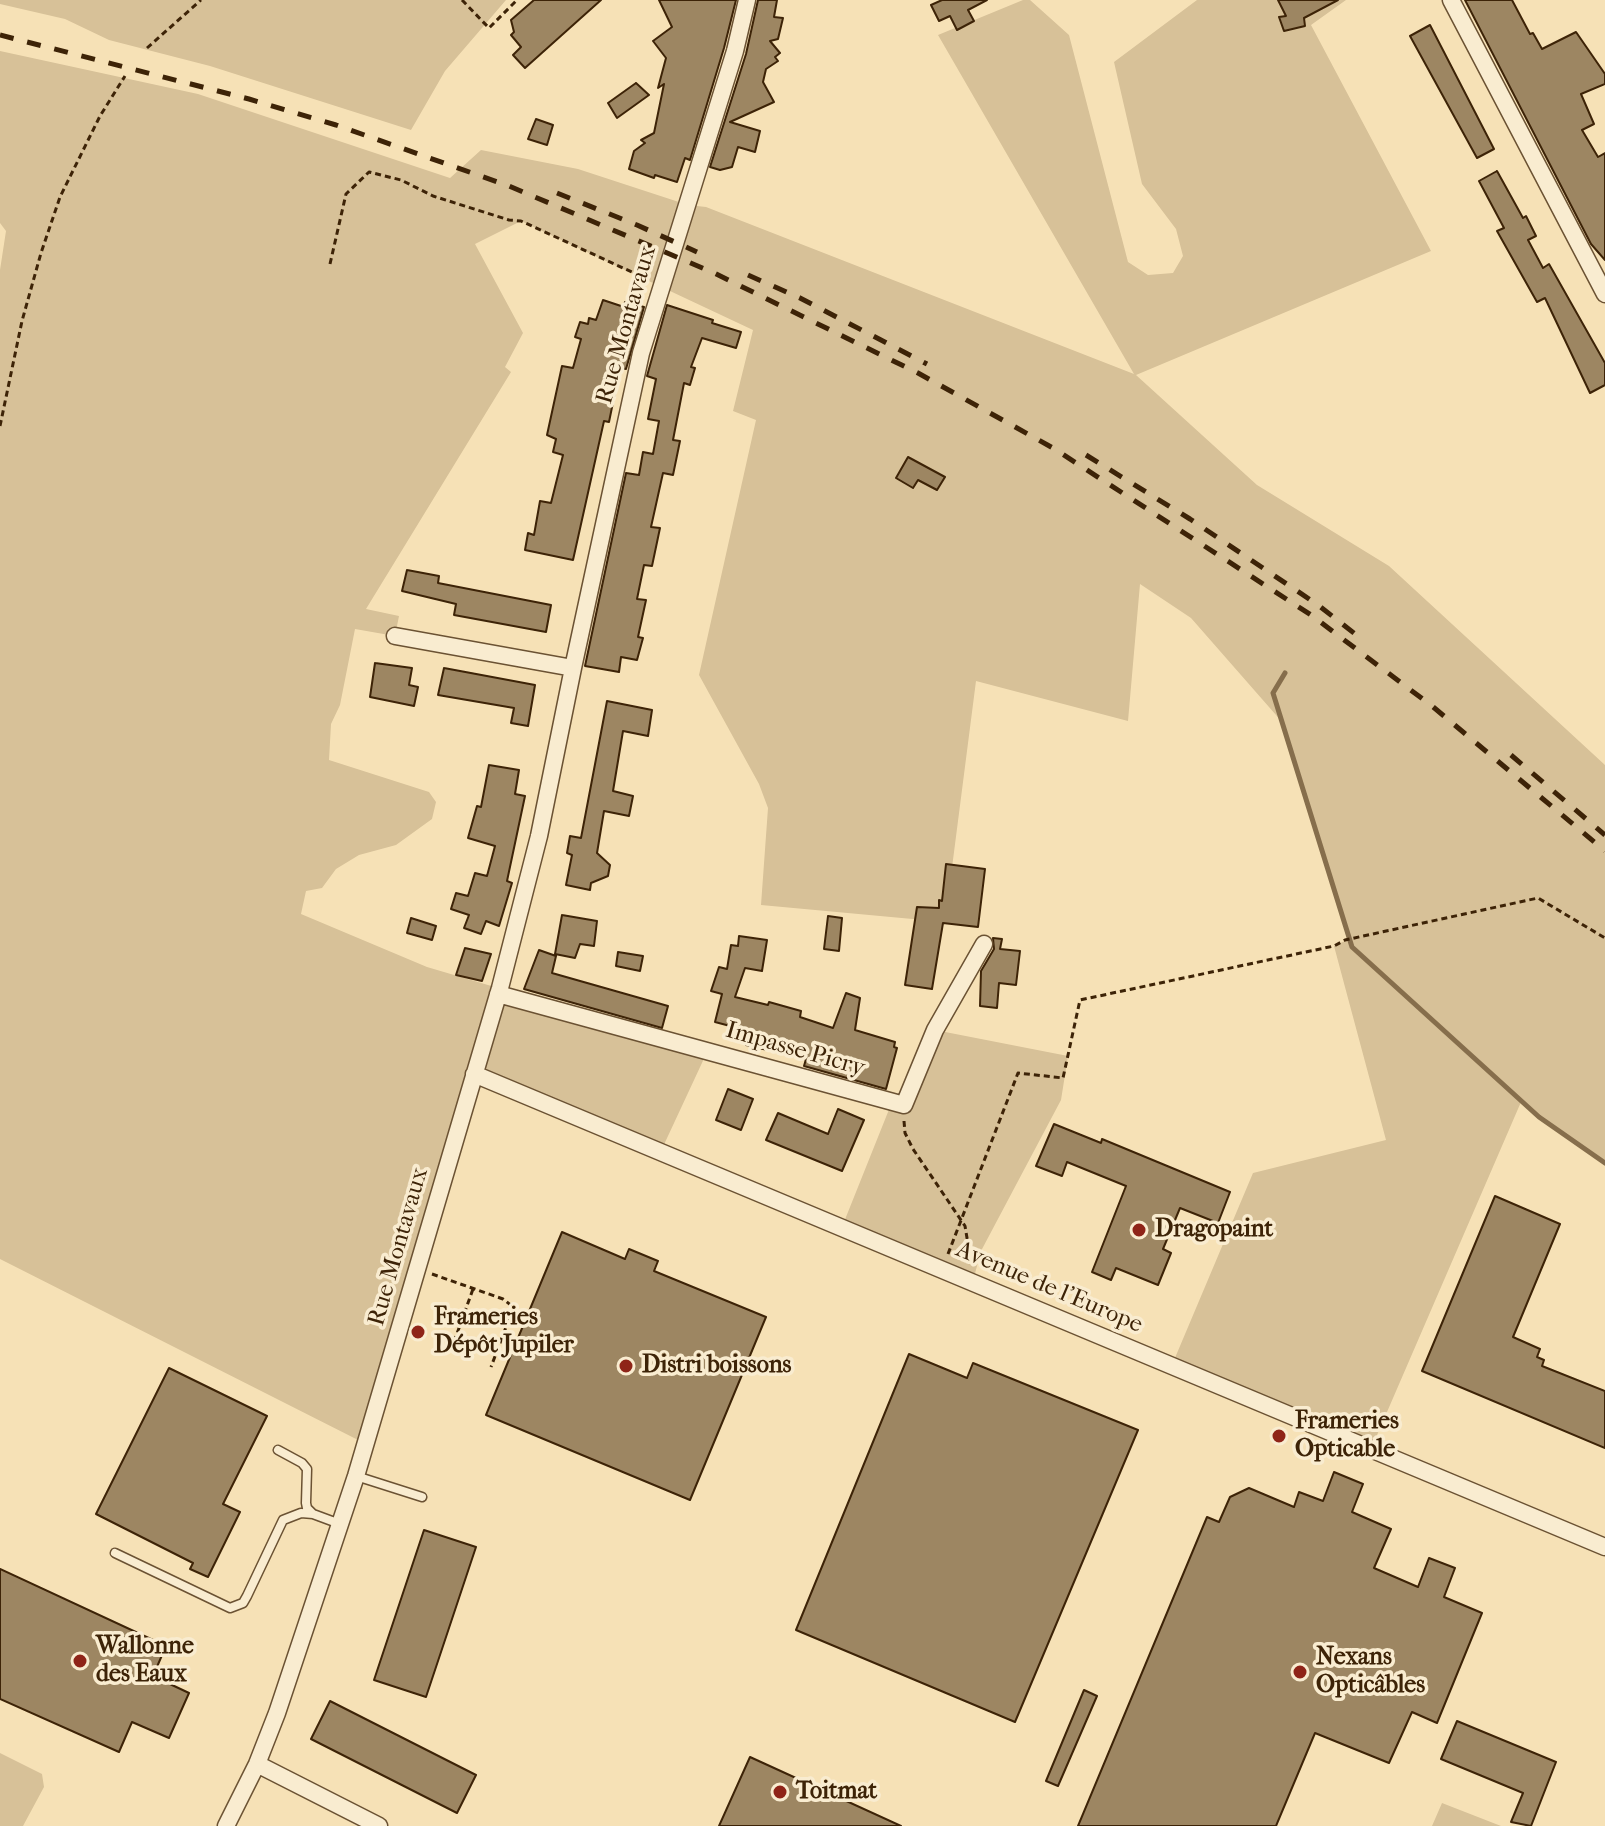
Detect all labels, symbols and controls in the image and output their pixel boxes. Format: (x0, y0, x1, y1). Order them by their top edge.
street label: Rue Montavaux (591, 243, 663, 407)
street label: Impasse Picry (722, 1016, 868, 1084)
street label: Rue Montavaux (363, 1165, 435, 1329)
place label: Dragopaint (1155, 1216, 1273, 1244)
marker: Dragopaint (1130, 1221, 1148, 1239)
street label: Avenue de l'Europe (951, 1236, 1147, 1340)
place label: Frameries Dépôt Jupiler (434, 1304, 574, 1360)
marker: Frameries Dépôt Jupiler (409, 1323, 427, 1341)
place label: Distri boissons (642, 1352, 791, 1380)
marker: Distri boissons (617, 1357, 635, 1375)
place label: Frameries Opticable (1295, 1408, 1399, 1464)
marker: Frameries Opticable (1270, 1427, 1288, 1445)
place label: Wallonne des Eaux (96, 1633, 194, 1689)
place label: Nexans Opticâbles (1316, 1644, 1425, 1700)
marker: Wallonne des Eaux (71, 1652, 89, 1670)
marker: Nexans Opticâbles (1291, 1663, 1309, 1681)
place label: Toitmat (796, 1778, 877, 1806)
marker: Toitmat (771, 1783, 789, 1801)

